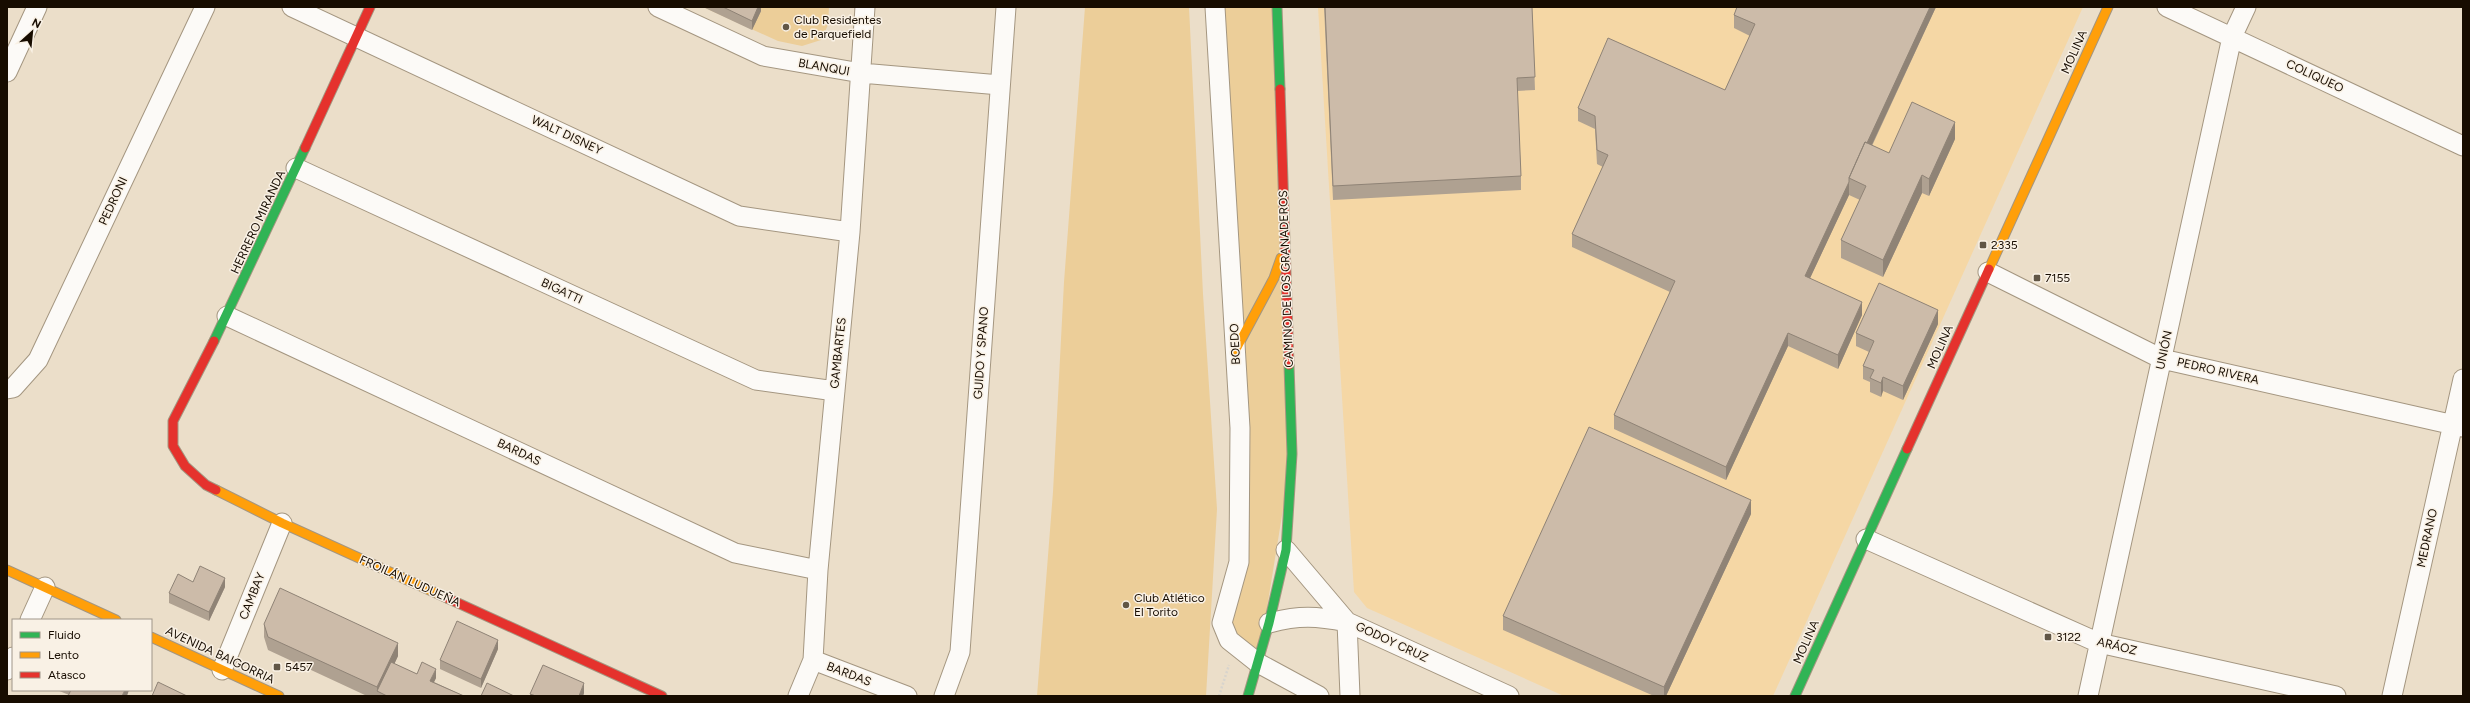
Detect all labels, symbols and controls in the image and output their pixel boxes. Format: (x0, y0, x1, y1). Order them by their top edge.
north arrow (12, 12, 52, 52)
place label: Club Residentes de Parquefield (794, 13, 882, 41)
text: N (30, 16, 43, 31)
marker: Club Residentes de Parquefield (781, 22, 791, 32)
street label: MOLINA (2058, 28, 2090, 76)
street label: BLANQUI (797, 56, 851, 78)
street label: COLIQUEO (2284, 57, 2346, 95)
street label: WALT DISNEY (529, 112, 605, 158)
street label: HERRERO MIRANDA (228, 168, 288, 276)
street label: PEDRONI (96, 175, 130, 227)
street label: CAMINO DE LOS GRANADEROS (1276, 190, 1296, 368)
place label: 2335 (1991, 238, 2018, 252)
marker: 2335 (1978, 240, 1988, 250)
place label: 7155 (2045, 271, 2070, 285)
marker: 7155 (2032, 273, 2042, 283)
street label: BIGATTI (539, 275, 585, 307)
street label: GUIDO Y SPANO (971, 306, 991, 400)
street label: GAMBARTES (827, 317, 849, 389)
street label: BOEDO (1227, 323, 1243, 365)
street label: MOLINA (1924, 323, 1956, 371)
street label: UNIÓN (2153, 329, 2175, 371)
street label: PEDRO RIVERA (2176, 355, 2260, 387)
street label: BARDAS (495, 436, 543, 468)
street label: MEDRANO (2414, 507, 2440, 569)
street label: FROILÁN LUDUEÑA (357, 552, 463, 610)
street label: CAMBAY (236, 570, 268, 622)
place label: Club Atlético El Torito (1134, 591, 1205, 619)
marker: Club Atlético El Torito (1121, 600, 1131, 610)
street label: MOLINA (1790, 618, 1822, 666)
legend (12, 619, 152, 691)
street label: GODOY CRUZ (1353, 619, 1431, 665)
street label: AVENIDA BAIGORRIA (163, 624, 277, 686)
text: Fluido (48, 628, 81, 642)
place label: 3122 (2056, 630, 2081, 644)
marker: 3122 (2043, 632, 2053, 642)
street label: ARÁOZ (2096, 634, 2139, 658)
text: Lento (48, 648, 79, 662)
street label: BARDAS (825, 659, 873, 689)
place label: 5457 (285, 660, 313, 674)
marker: 5457 (272, 662, 282, 672)
text: Atasco (48, 668, 86, 682)

